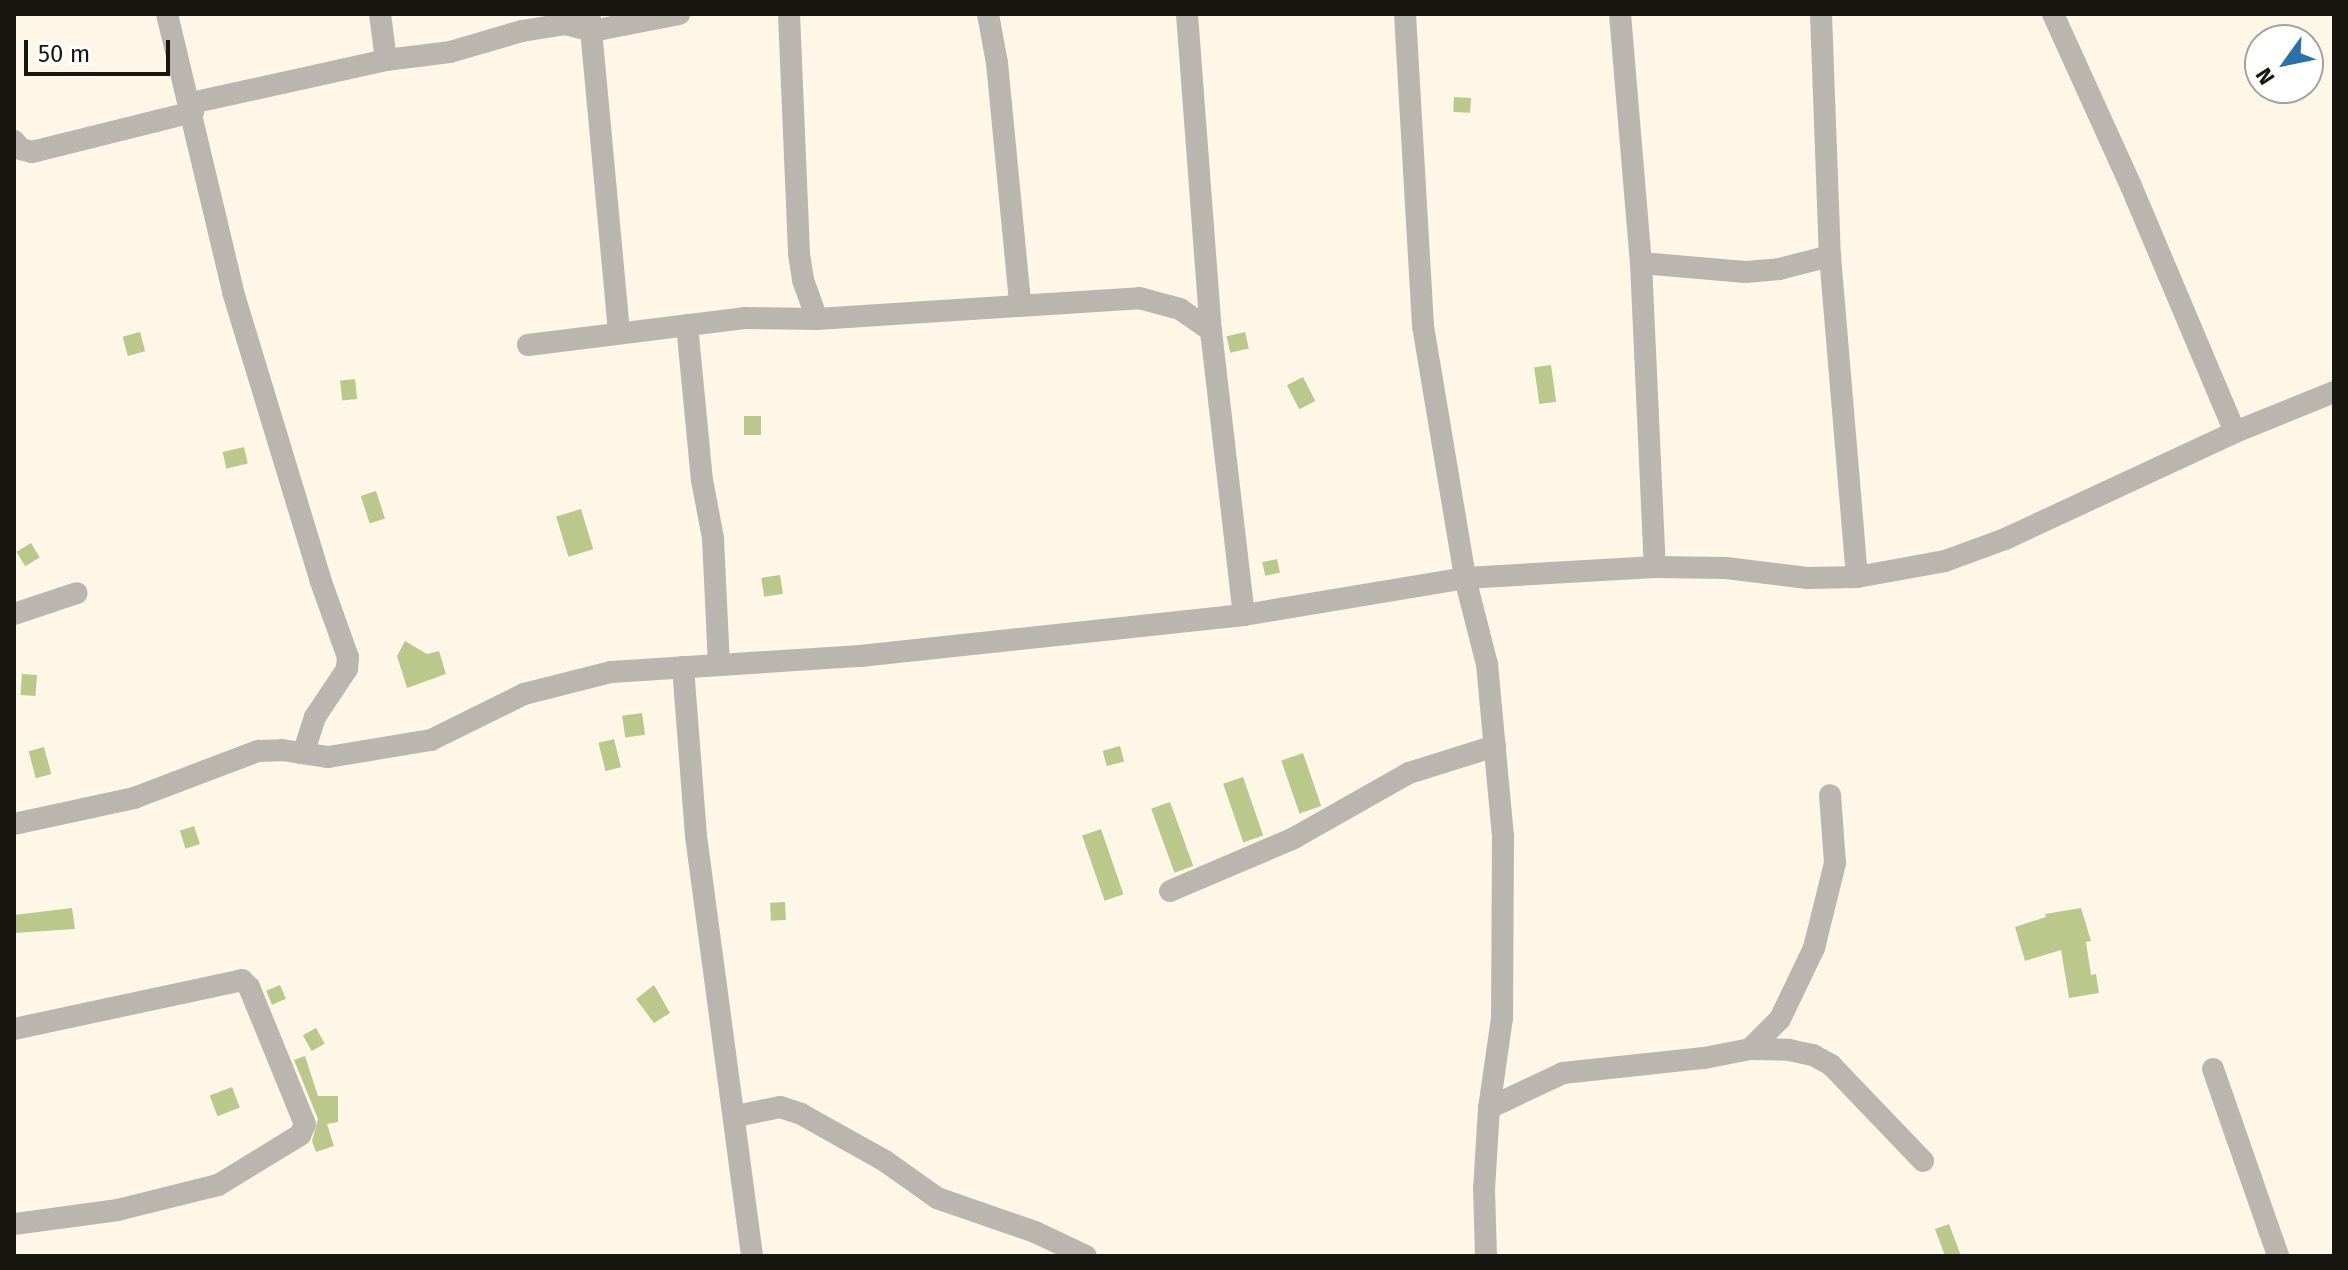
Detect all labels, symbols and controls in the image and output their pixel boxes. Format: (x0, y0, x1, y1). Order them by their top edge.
scale bar (28, 24, 174, 74)
north arrow (2244, 24, 2324, 104)
text: 50 m (38, 40, 90, 68)
text: N (2250, 63, 2280, 90)

